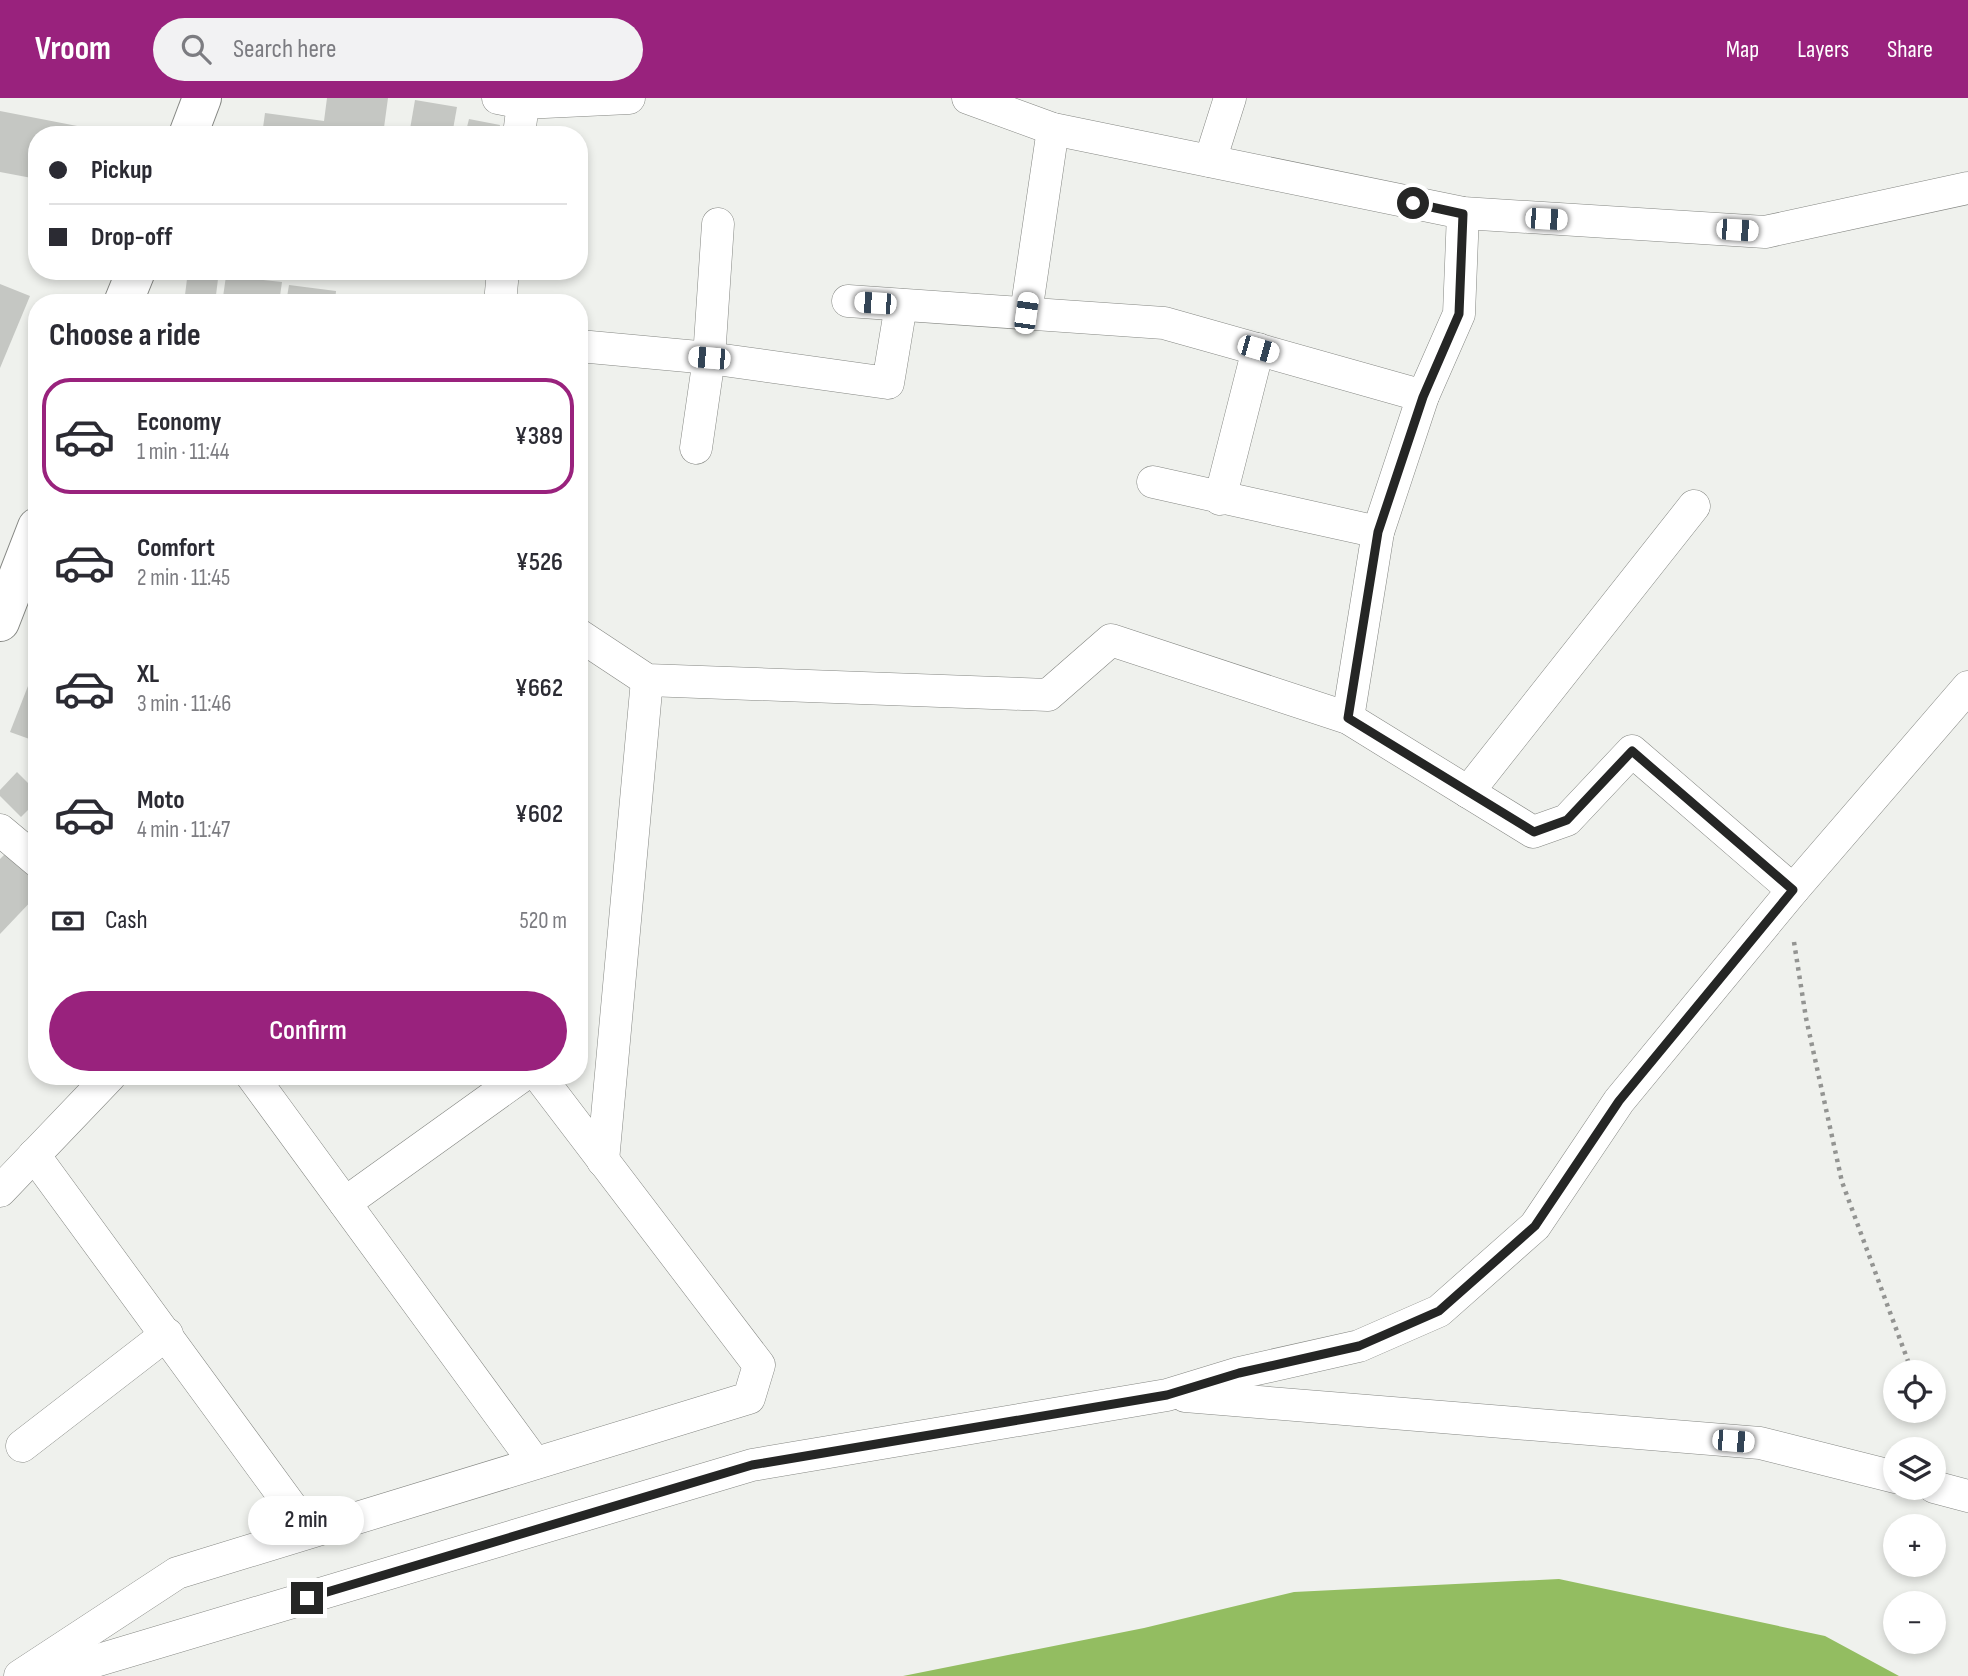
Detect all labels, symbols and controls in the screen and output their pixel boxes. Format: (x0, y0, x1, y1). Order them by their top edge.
search box (153, 18, 643, 81)
text: Vroom (35, 29, 111, 69)
icon: search (177, 30, 215, 68)
text: Search here (233, 34, 336, 65)
text: Map (1726, 35, 1759, 64)
text: Layers (1797, 35, 1849, 64)
text: Share (1887, 35, 1933, 64)
text: Pickup (91, 155, 153, 186)
route start (1397, 187, 1429, 219)
car (1525, 207, 1568, 231)
car (1716, 218, 1759, 242)
text: Drop-off (91, 222, 172, 253)
car (854, 291, 897, 315)
car (1013, 291, 1040, 335)
text: Choose a ride (49, 316, 201, 355)
car (1235, 333, 1282, 365)
car (688, 346, 731, 370)
icon: car (53, 405, 116, 468)
text: Economy (137, 407, 221, 438)
text: ¥389 (515, 421, 563, 452)
text: 1 min · 11:44 (137, 438, 229, 466)
icon: car (53, 531, 116, 594)
text: Comfort (137, 533, 215, 564)
text: ¥526 (516, 547, 563, 578)
text: 2 min · 11:45 (137, 564, 230, 592)
icon: car (53, 657, 116, 720)
text: XL (137, 659, 159, 690)
text: ¥662 (515, 673, 563, 704)
text: 3 min · 11:46 (137, 690, 231, 718)
icon: car (53, 783, 116, 846)
text: Moto (137, 785, 185, 816)
text: ¥602 (515, 799, 563, 830)
text: 4 min · 11:47 (137, 816, 230, 844)
icon: cash (49, 902, 87, 940)
text: Cash (105, 905, 148, 936)
text: 520 m (520, 907, 567, 935)
button: Confirm (49, 991, 567, 1071)
map controls (1883, 1360, 1946, 1654)
button: locate (1883, 1360, 1946, 1423)
car (1712, 1429, 1755, 1453)
button: layers (1883, 1437, 1946, 1500)
callout: 2 min (249, 1496, 365, 1546)
text: 2 min (284, 1506, 328, 1534)
button: + (1883, 1514, 1946, 1577)
route end (291, 1582, 323, 1614)
button: − (1883, 1591, 1946, 1654)

